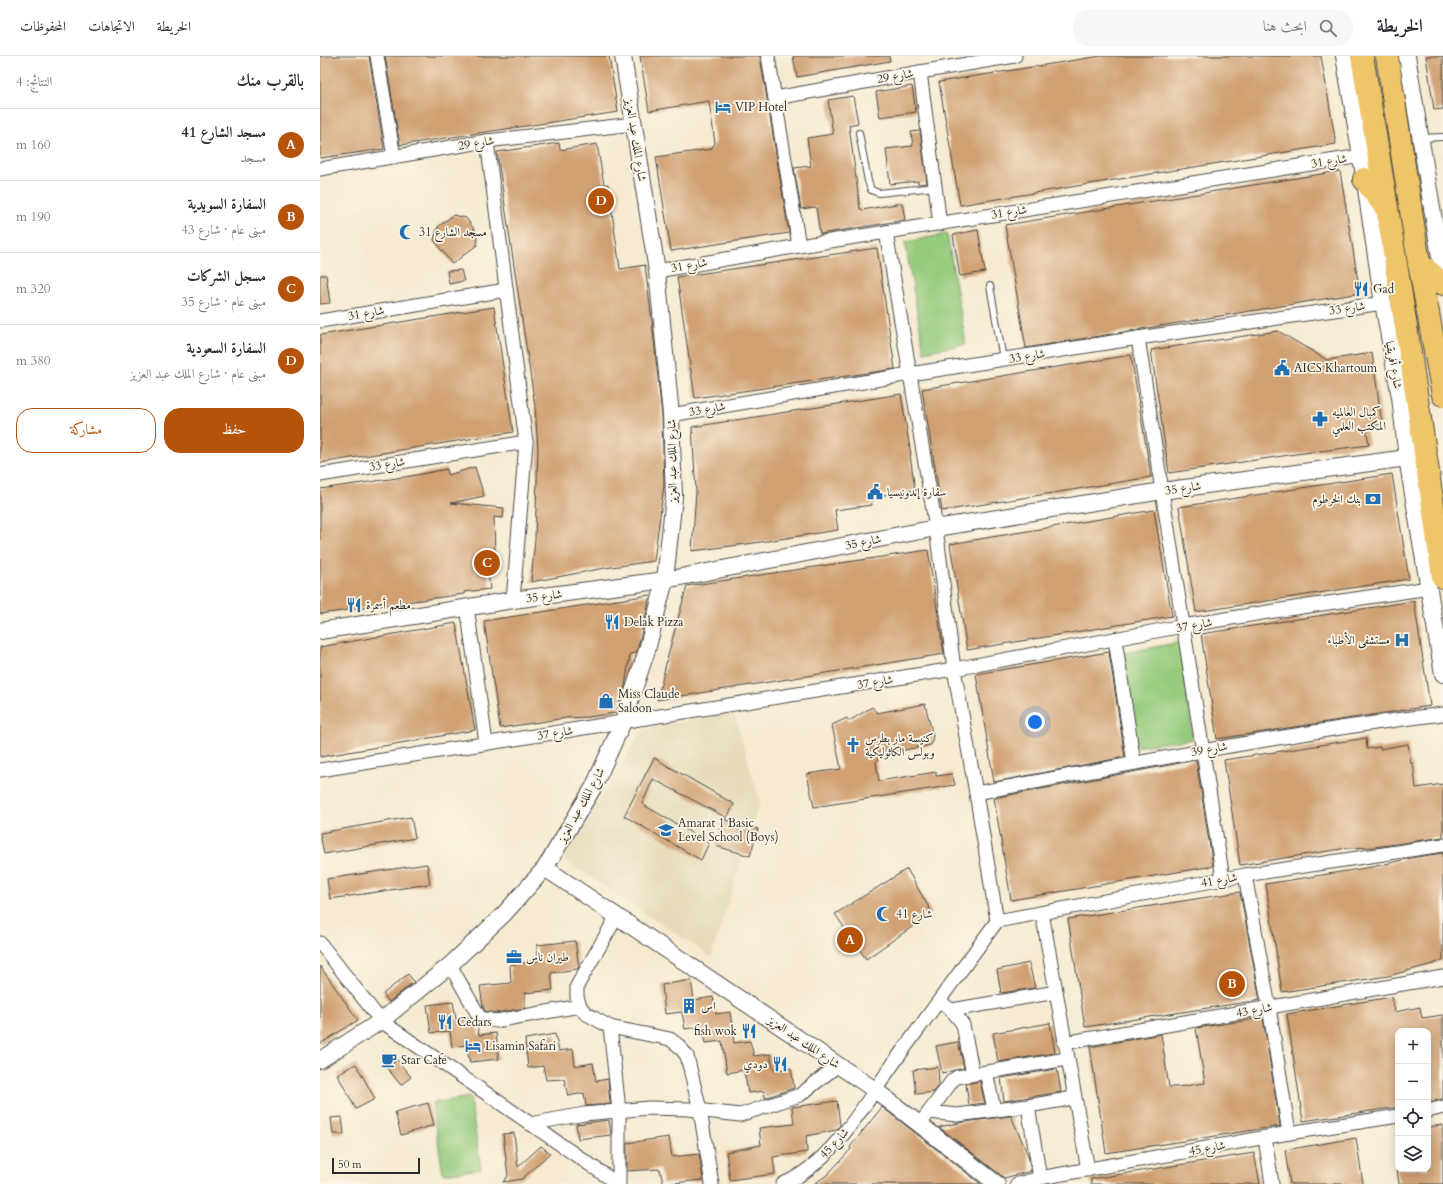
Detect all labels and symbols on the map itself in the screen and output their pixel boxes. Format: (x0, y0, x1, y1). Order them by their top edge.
street label: شارع 29 (876, 65, 915, 90)
street label: شارع الملك عبد العزيز (618, 95, 650, 183)
hotel icon: VIP Hotel (714, 98, 732, 116)
place label: VIP Hotel (735, 99, 787, 115)
street label: شارع 29 (457, 132, 496, 157)
street label: شارع 31 (1310, 150, 1349, 175)
pin: D (588, 186, 614, 216)
street label: شارع 31 (990, 201, 1029, 226)
mosque icon: مسجد الشارع 31 (398, 223, 416, 241)
place label: مسجد الشارع 31 (419, 224, 487, 243)
street label: شارع 31 (670, 254, 709, 279)
restaurant icon: Gad (1352, 280, 1370, 298)
place label: Gad (1373, 281, 1395, 297)
street label: شارع 33 (1328, 298, 1367, 321)
street label: شارع 31 (347, 302, 386, 327)
street label: شارع أفريقيا (1379, 340, 1406, 391)
street label: شارع 33 (1008, 345, 1047, 370)
public building icon: AICS Khartoum (1273, 359, 1291, 377)
place label: AICS Khartoum (1294, 360, 1378, 376)
street label: شارع 33 (688, 398, 727, 423)
place label: كمبال العالميه المكتب العلمي (1332, 404, 1386, 438)
pharmacy icon: كمبال العالميه المكتب العلمي (1311, 410, 1329, 428)
street label: شارع الملك عبد العزيز (663, 419, 684, 505)
street label: شارع 33 (368, 453, 407, 478)
street label: شارع 35 (1164, 478, 1203, 501)
public building icon: سفارة إندونيسيا (866, 483, 884, 501)
place label: سفارة إندونيسيا (887, 484, 946, 500)
bank icon: بنك الخرطوم (1364, 490, 1382, 508)
place label: بنك الخرطوم (1312, 491, 1361, 510)
street label: شارع 35 (844, 531, 883, 556)
pin: C (474, 548, 500, 578)
street label: شارع 35 (525, 586, 564, 609)
restaurant icon: مطعم أسمرة (345, 596, 363, 614)
place label: مطعم أسمرة (366, 597, 411, 616)
restaurant icon: Delak Pizza (603, 613, 621, 631)
place label: Delak Pizza (624, 614, 684, 630)
street label: شارع 37 (1175, 614, 1214, 639)
place label: مستشفی الأطباء (1327, 631, 1390, 649)
hospital icon: مستشفی الأطباء (1393, 631, 1411, 649)
street label: شارع 37 (856, 671, 895, 696)
place label: Miss Claude Saloon (618, 686, 680, 716)
shop icon: Miss Claude Saloon (597, 692, 615, 710)
your location (1025, 712, 1045, 732)
street label: شارع 37 (536, 722, 575, 747)
place label: كنيسة مار بطرس وبولس الكاثوليكية (865, 730, 935, 761)
church icon: كنيسة مار بطرس وبولس الكاثوليكية (844, 736, 862, 754)
street label: شارع 39 (1190, 738, 1229, 763)
street label: شارع الملك عبد العزيز (553, 764, 611, 849)
place label: Amarat 1 Basic Level School (Boys) (678, 815, 778, 845)
school or university icon: Amarat 1 Basic Level School (Boys) (657, 821, 675, 839)
street label: شارع 41 (1200, 869, 1239, 894)
mosque icon: شارع 41 (875, 905, 893, 923)
place label: شارع 41 (896, 906, 933, 925)
pin: A (837, 925, 863, 955)
office icon: طيران ناس (505, 948, 523, 966)
place label: طيران ناس (526, 949, 569, 965)
pin: B (1219, 969, 1245, 999)
building icon: اس (680, 997, 698, 1015)
place label: اس (701, 998, 716, 1014)
street label: شارع 43 (1235, 999, 1274, 1024)
street label: شارع الملك عبد العزيز (761, 1011, 843, 1075)
restaurant icon: Cedars (436, 1013, 454, 1031)
place label: Cedars (457, 1014, 492, 1030)
restaurant icon: fish wok (740, 1022, 758, 1040)
place label: fish wok (694, 1023, 738, 1039)
hotel icon: Lisamin Safari (464, 1037, 482, 1055)
place label: Lisamin Safari (485, 1038, 557, 1054)
cafe icon: Star Cafe (380, 1051, 398, 1069)
place label: Star Cafe (401, 1052, 447, 1068)
restaurant icon: دودي (771, 1055, 789, 1073)
place label: دودي (743, 1056, 768, 1074)
street label: شارع 45 (816, 1124, 855, 1164)
street label: شارع 45 (1188, 1137, 1227, 1162)
scale bar (332, 1156, 420, 1175)

